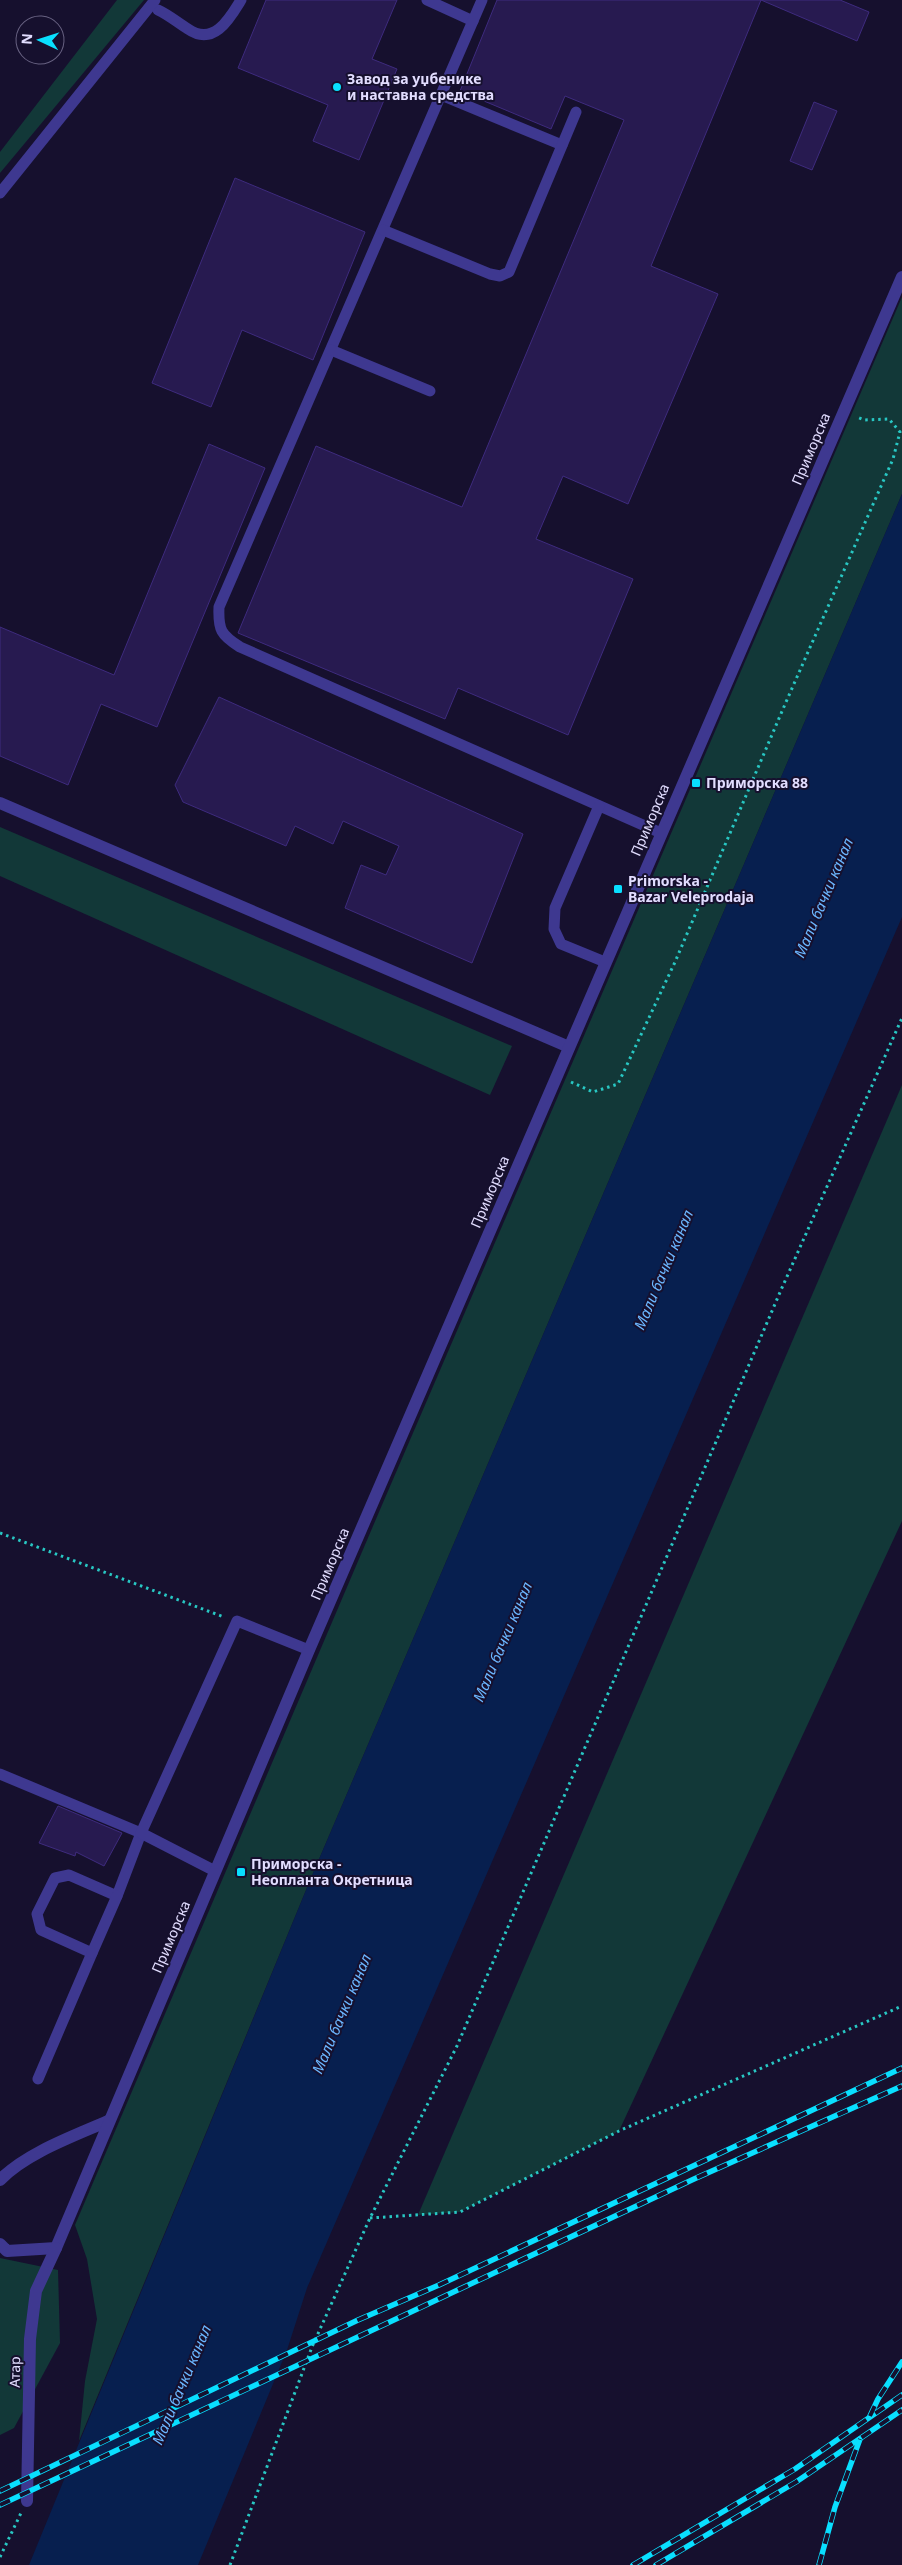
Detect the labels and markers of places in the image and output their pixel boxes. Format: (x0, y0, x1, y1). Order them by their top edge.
place label: Завод за уџбенике и наставна средства (347, 69, 494, 104)
marker: Завод за уџбенике и наставна средства (331, 81, 343, 93)
place label: Приморска 88 (706, 773, 808, 792)
marker: Приморска 88 (690, 777, 702, 789)
place label: Primorska - Bazar Veleprodaja (628, 871, 754, 906)
marker: Primorska - Bazar Veleprodaja (612, 883, 624, 895)
place label: Приморска - Неопланта Окретница (251, 1854, 413, 1889)
marker: Приморска - Неопланта Окретница (235, 1866, 247, 1878)

